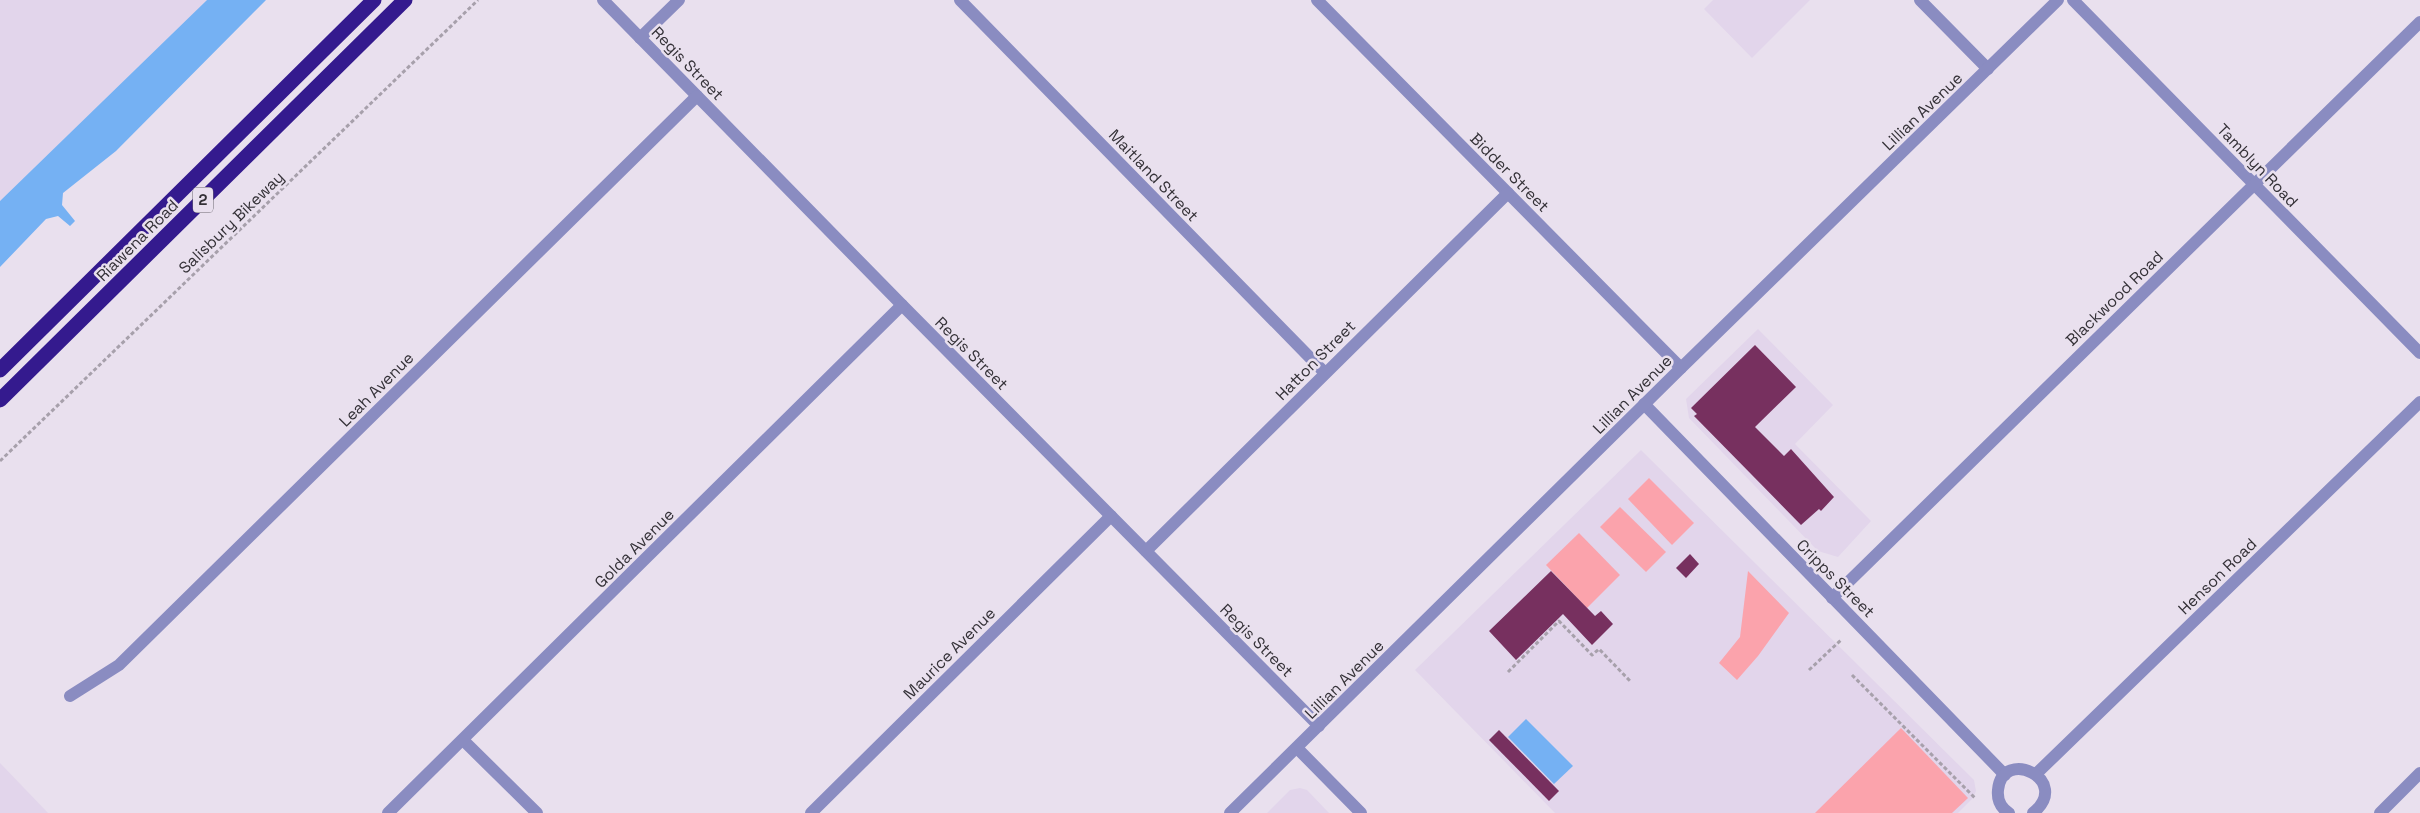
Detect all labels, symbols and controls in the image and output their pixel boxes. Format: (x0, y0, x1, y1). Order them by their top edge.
street label: Regis Street (647, 22, 728, 105)
street label: Lillian Avenue (1878, 68, 1967, 155)
street label: Tamblyn Road (2213, 119, 2303, 212)
street label: Maitland Street (1104, 125, 1203, 226)
street label: Bidder Street (1466, 128, 1554, 216)
street label: Salisbury Bikeway (174, 167, 289, 278)
road number: 2 (193, 188, 213, 212)
street label: Riawena Road (92, 195, 183, 286)
street label: Blackwood Road (2061, 246, 2168, 350)
street label: Regis Street (931, 312, 1013, 394)
street label: Hatton Street (1271, 316, 1360, 405)
street label: Leah Avenue (334, 347, 418, 431)
street label: Lillian Avenue (1588, 350, 1676, 438)
street label: Golda Avenue (590, 504, 679, 593)
street label: Henson Road (2174, 534, 2261, 619)
street label: Cripps Street (1792, 535, 1879, 622)
street label: Regis Street (1216, 599, 1298, 681)
street label: Maurice Avenue (899, 603, 1000, 704)
street label: Lillian Avenue (1300, 635, 1388, 723)

